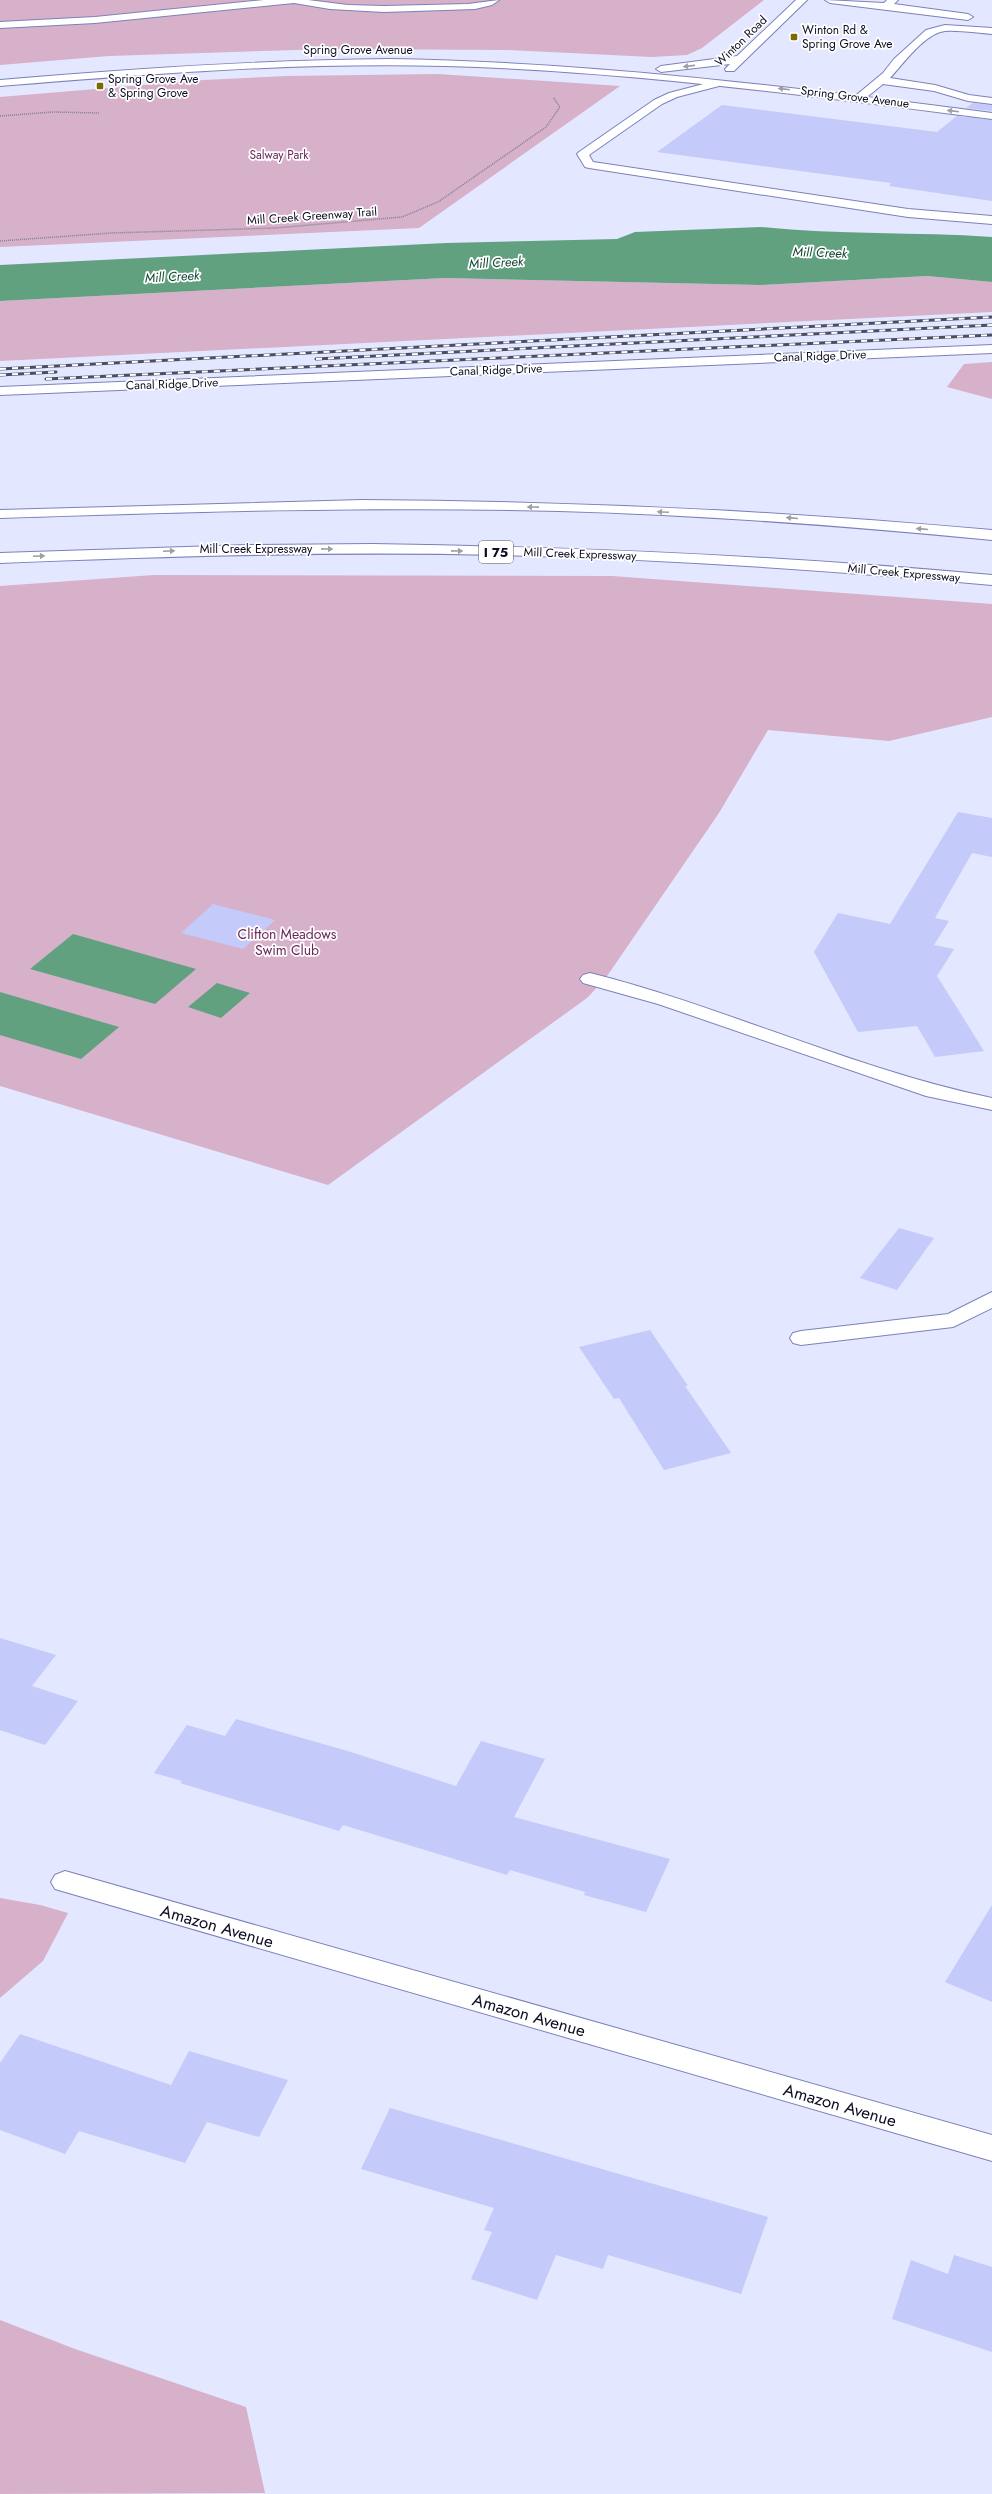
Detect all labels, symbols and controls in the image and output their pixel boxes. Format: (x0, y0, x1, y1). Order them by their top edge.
street label: Winton Road (711, 11, 771, 71)
place label: Winton Rd & Spring Grove Ave (802, 21, 892, 53)
marker: Winton Rd & Spring Grove Ave (789, 32, 799, 42)
street label: Spring Grove Avenue (303, 41, 413, 59)
one-way arrow (683, 63, 695, 69)
place label: Spring Grove Ave & Spring Grove (108, 70, 198, 102)
marker: Spring Grove Ave & Spring Grove (95, 81, 105, 91)
street label: Spring Grove Avenue (800, 81, 910, 113)
one-way arrow (778, 86, 790, 92)
one-way arrow (947, 108, 959, 114)
park label: Salway Park (249, 146, 309, 164)
street label: Mill Creek Greenway Trail (246, 202, 378, 230)
water label: Mill Creek (792, 242, 848, 263)
water label: Mill Creek (468, 252, 524, 273)
water label: Mill Creek (144, 266, 200, 287)
street label: Canal Ridge Drive (774, 345, 866, 367)
street label: Canal Ridge Drive (450, 359, 542, 381)
street label: Canal Ridge Drive (126, 373, 218, 395)
one-way arrow (526, 504, 539, 510)
one-way arrow (656, 509, 669, 515)
one-way arrow (786, 515, 798, 522)
one-way arrow (916, 526, 928, 532)
street label: Mill Creek Expressway (200, 540, 313, 558)
road number: I 75 (479, 541, 513, 563)
street label: Mill Creek Expressway (523, 543, 637, 565)
one-way arrow (321, 546, 334, 552)
one-way arrow (163, 547, 175, 554)
one-way arrow (451, 548, 464, 554)
one-way arrow (33, 553, 46, 559)
street label: Mill Creek Expressway (847, 559, 962, 587)
park label: Clifton Meadows Swim Club (238, 924, 337, 960)
street label: Amazon Avenue (158, 1898, 277, 1954)
street label: Amazon Avenue (470, 1987, 589, 2043)
street label: Amazon Avenue (781, 2077, 900, 2133)

